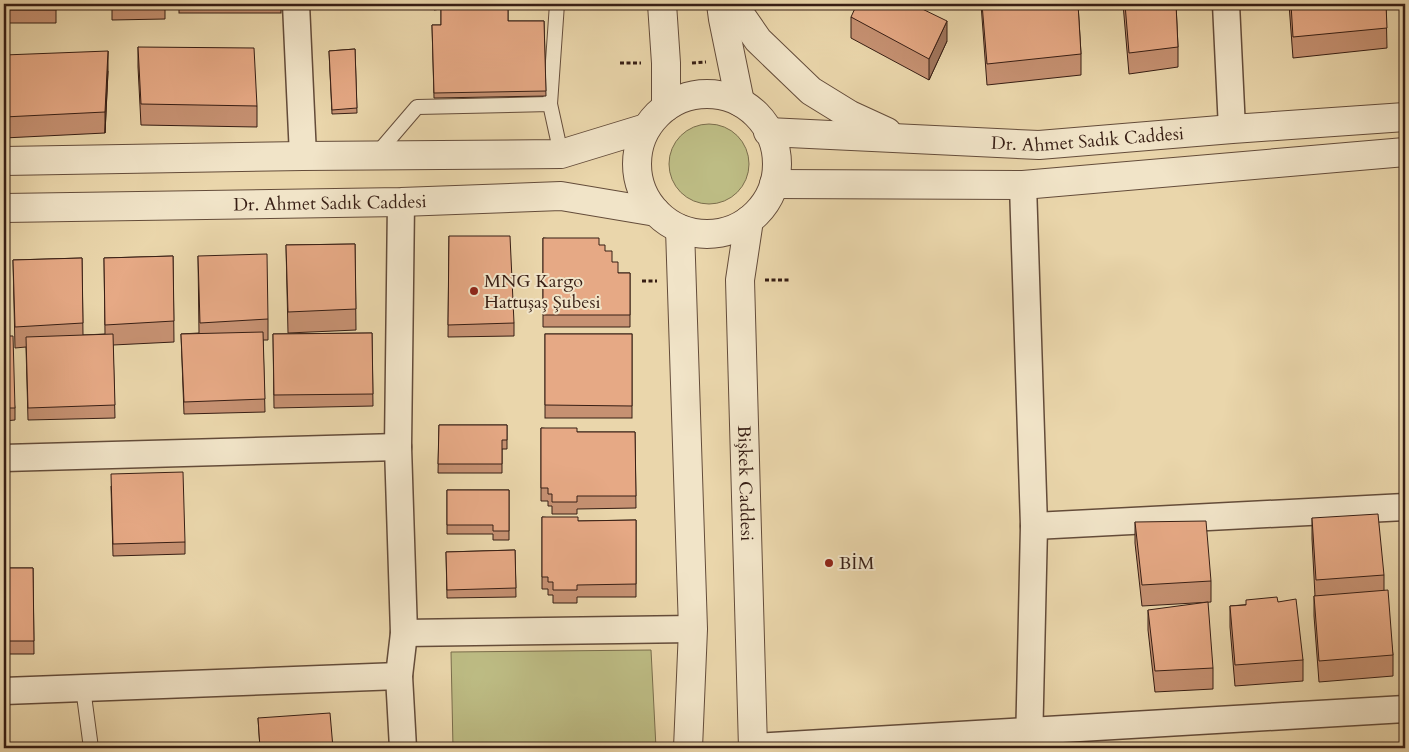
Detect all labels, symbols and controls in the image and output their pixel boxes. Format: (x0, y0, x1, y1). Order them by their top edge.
street label: Dr. Ahmet Sadık Caddesi (990, 121, 1185, 158)
street label: Dr. Ahmet Sadık Caddesi (233, 189, 427, 218)
place label: MNG Kargo Hattuşaş Şubesi (484, 269, 601, 315)
marker: MNG Kargo Hattuşaş Şubesi (468, 285, 480, 297)
street label: Bişkek Caddesi (731, 425, 759, 541)
place label: BİM (839, 551, 874, 576)
marker: BİM (823, 557, 835, 569)

